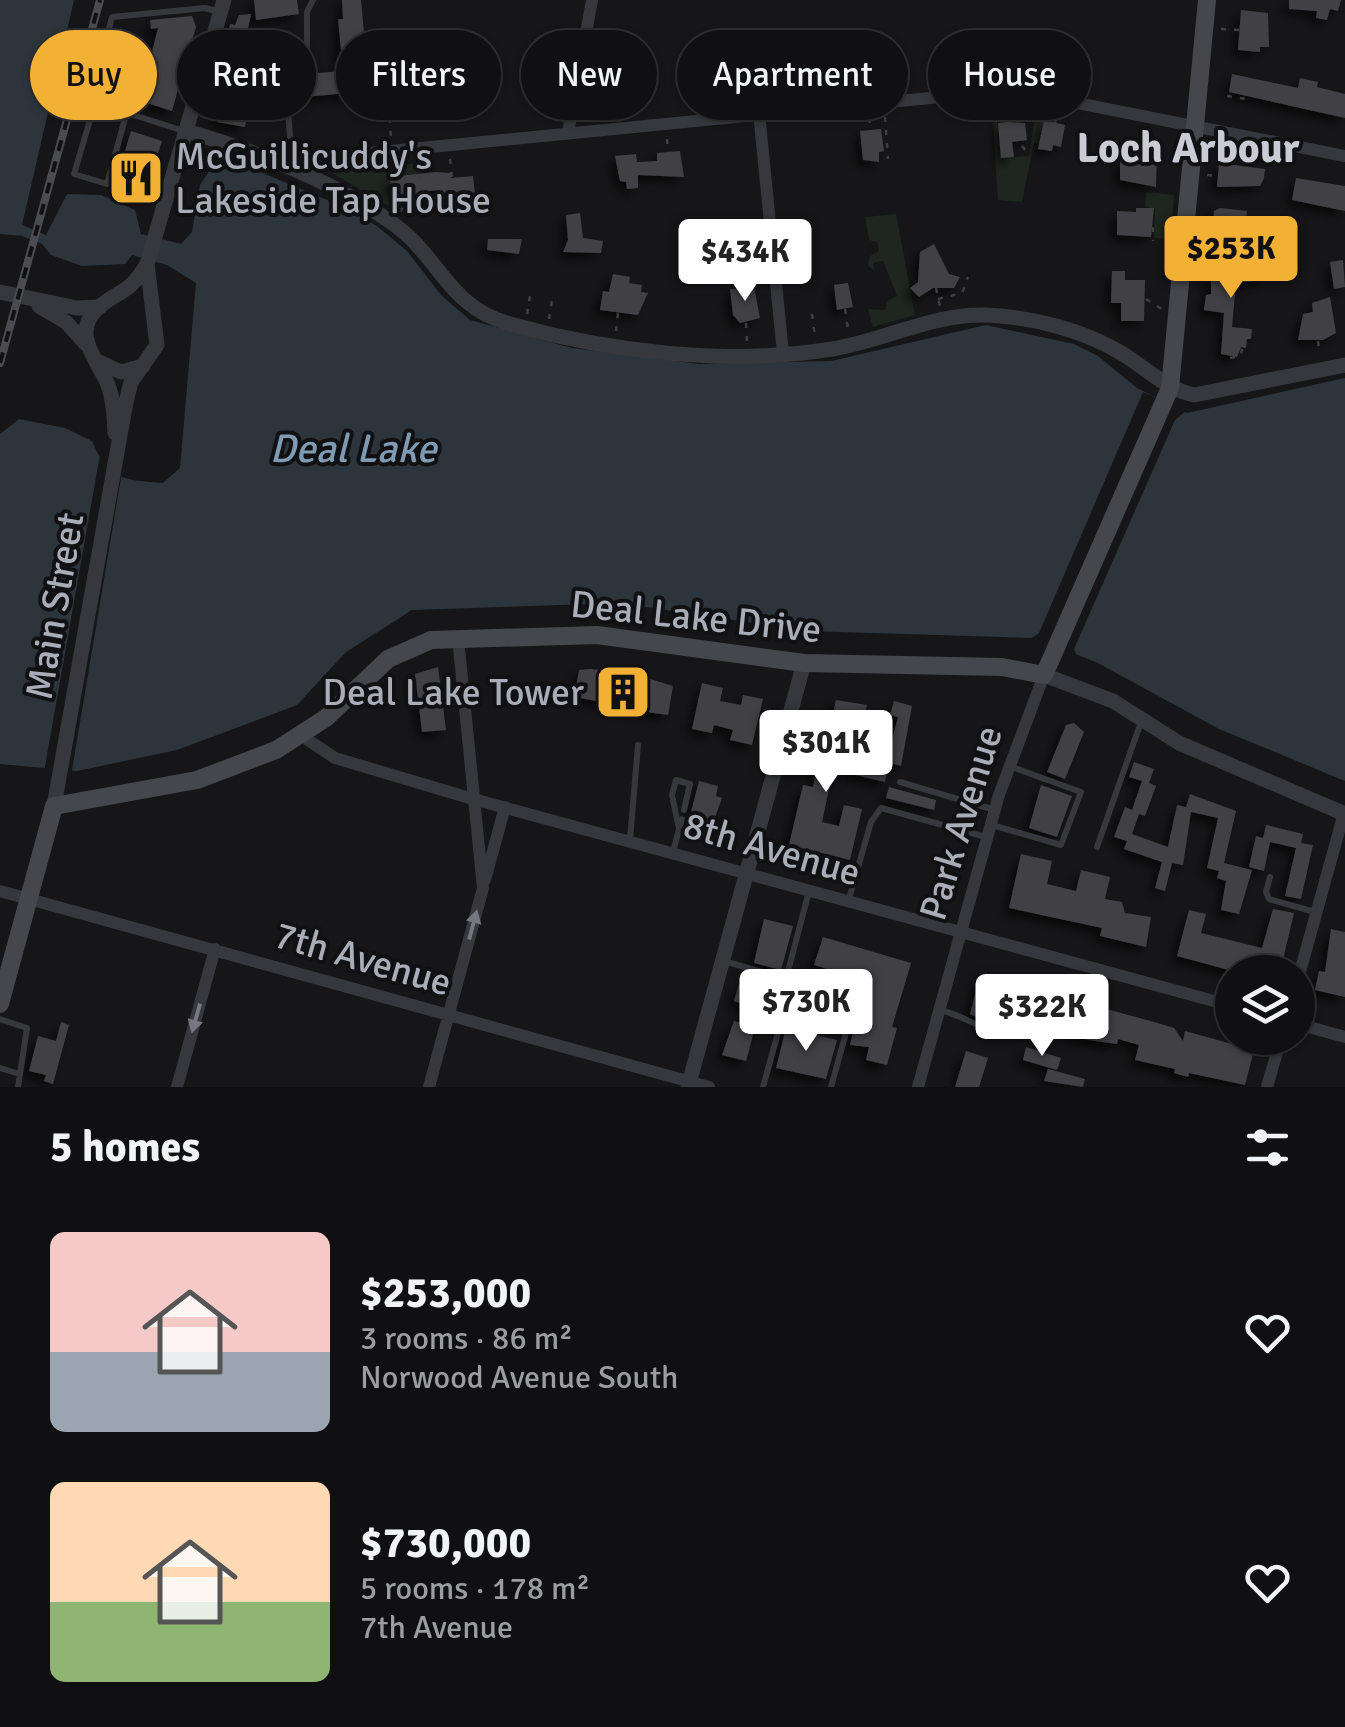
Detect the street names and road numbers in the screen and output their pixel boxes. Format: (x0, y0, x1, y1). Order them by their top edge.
street label: Main Street (15, 509, 95, 703)
street label: Deal Lake Drive (568, 580, 824, 654)
street label: Park Avenue (909, 720, 1013, 926)
street label: 8th Avenue (678, 801, 866, 897)
street label: 7th Avenue (269, 911, 457, 1007)

